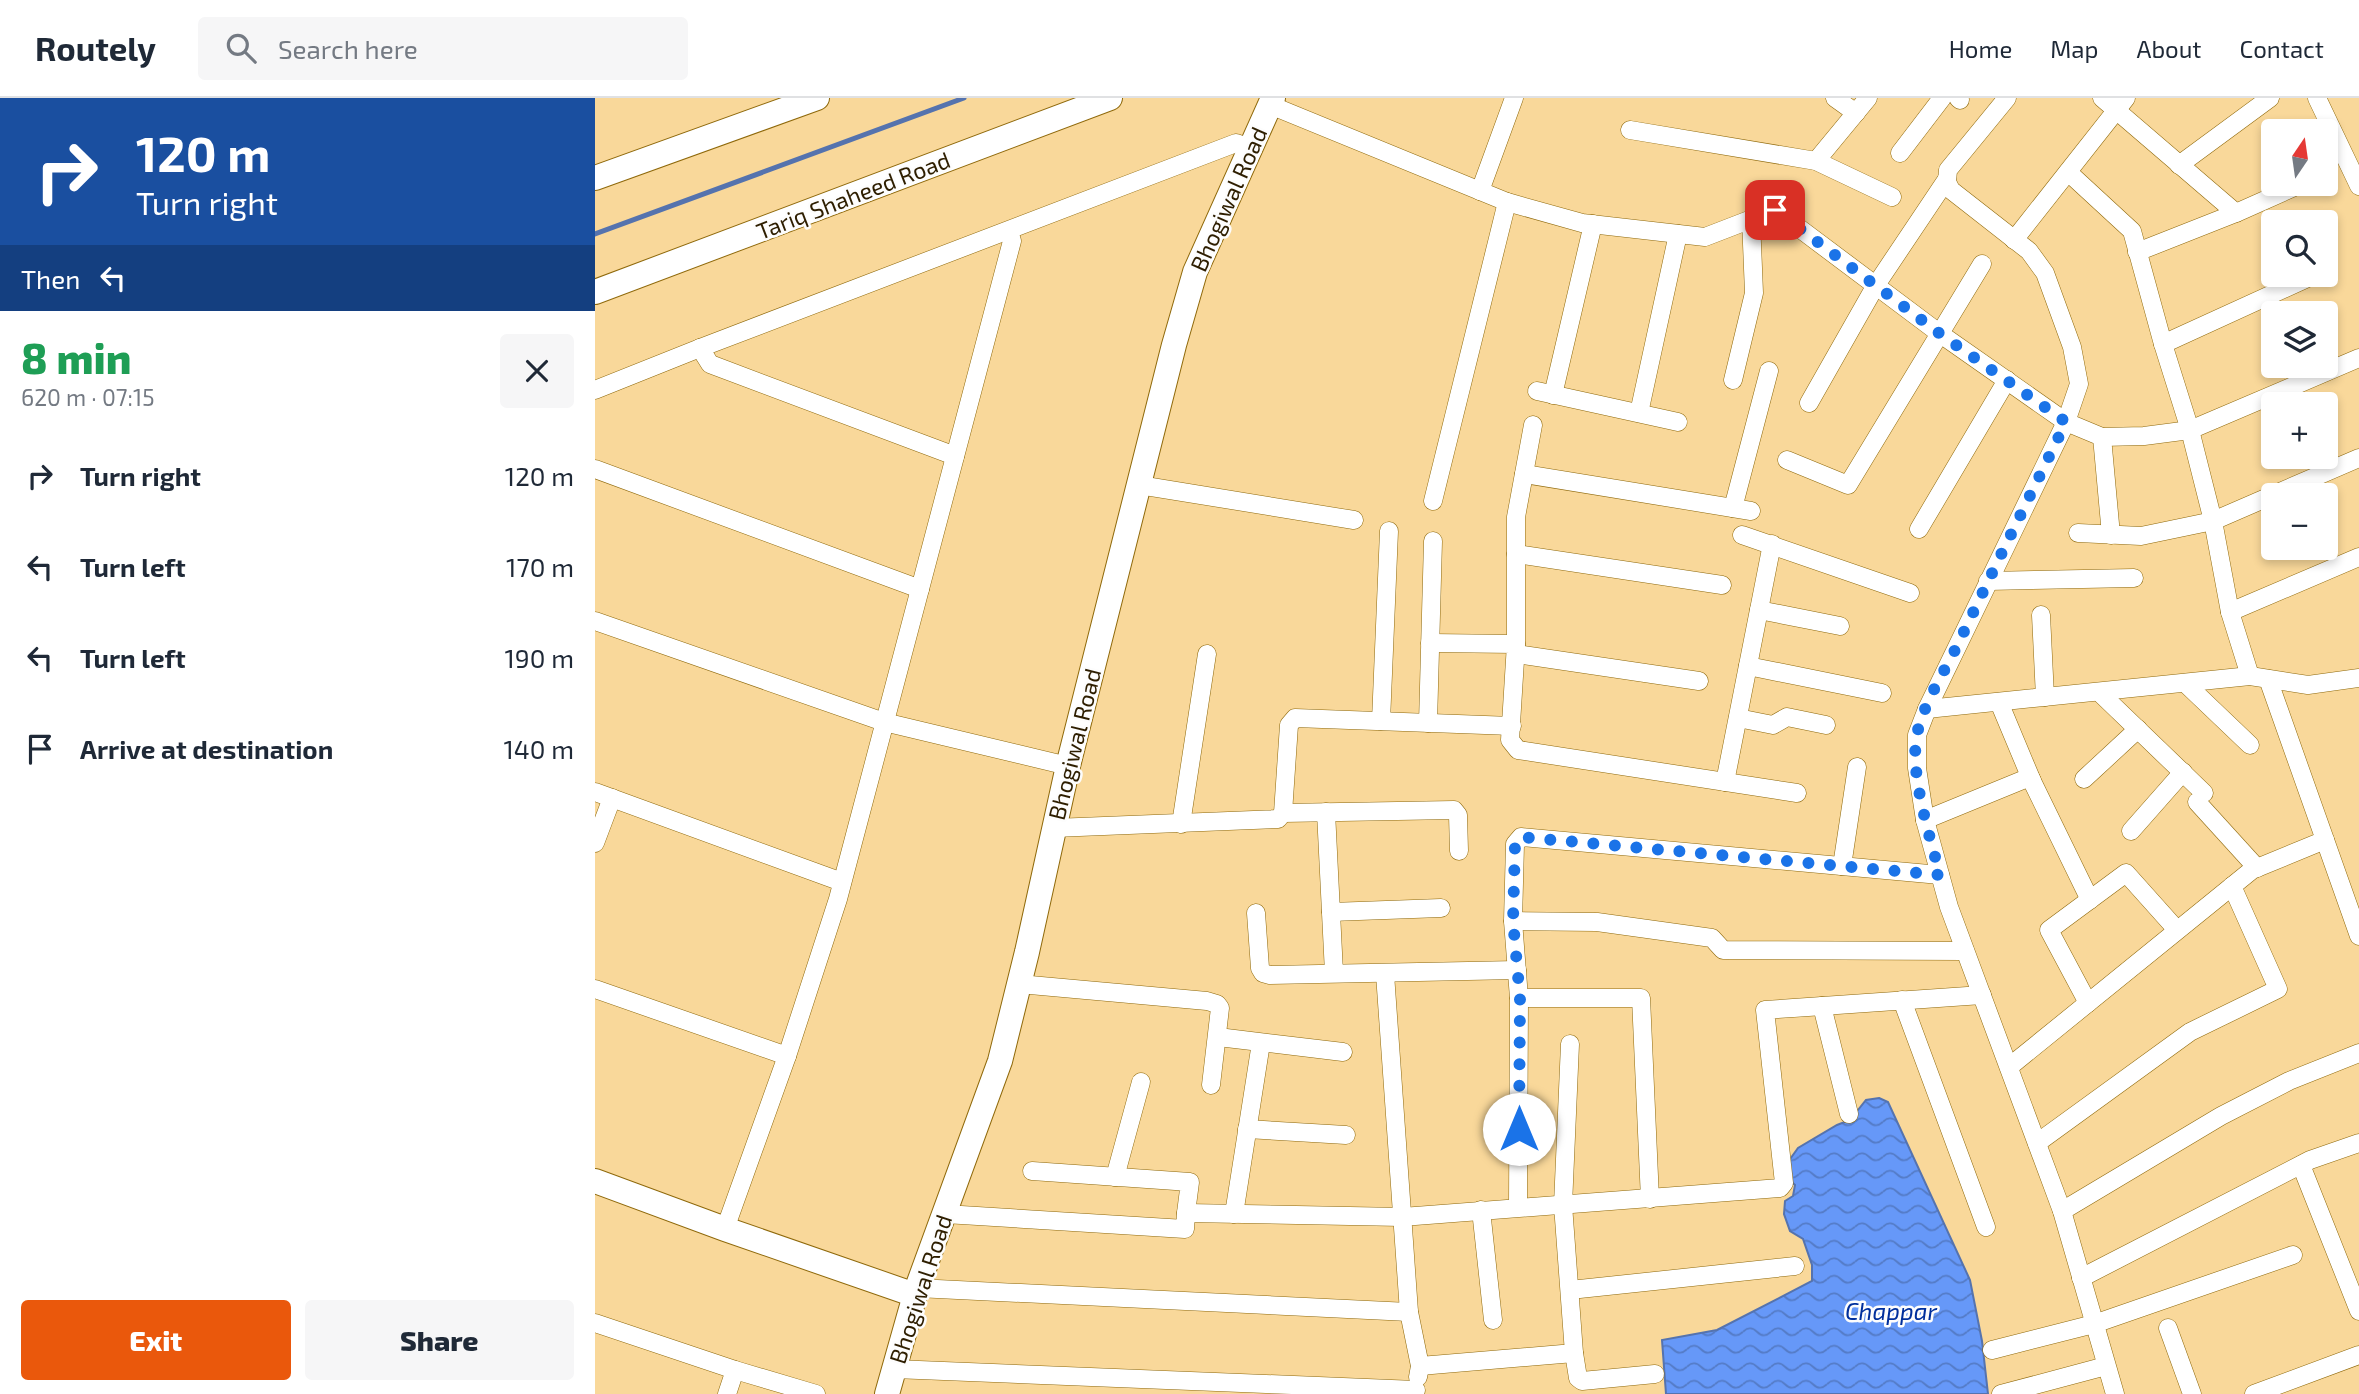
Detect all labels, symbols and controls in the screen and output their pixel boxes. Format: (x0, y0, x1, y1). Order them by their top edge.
search box (198, 17, 688, 80)
text: Routely (35, 28, 156, 68)
icon: search (222, 29, 260, 67)
text: Search here (278, 33, 418, 64)
text: Home (1949, 34, 2012, 63)
text: Map (2050, 34, 2098, 63)
text: About (2136, 34, 2202, 63)
text: Contact (2240, 34, 2324, 63)
north arrow (2261, 119, 2338, 196)
map controls (2261, 119, 2338, 560)
street label: Bhogiwal Road (1184, 122, 1272, 276)
text: 120 m (136, 123, 270, 182)
icon: right (21, 126, 112, 217)
street label: Tariq Shaheed Road (752, 145, 954, 245)
pin (1745, 180, 1805, 240)
text: Turn right (136, 183, 278, 221)
icon: arrive (1756, 191, 1794, 229)
button: search (2261, 210, 2338, 287)
icon: left (94, 259, 132, 297)
text: Then (21, 263, 80, 294)
button: layers (2261, 301, 2338, 378)
text: 8 min (21, 332, 132, 382)
button: close (500, 334, 574, 408)
text: 620 m · 07:15 (21, 383, 154, 411)
button: + (2261, 392, 2338, 469)
icon: right (21, 457, 59, 495)
text: Turn right (80, 460, 201, 491)
text: 120 m (505, 460, 574, 491)
button: − (2261, 483, 2338, 560)
icon: left (21, 548, 59, 586)
text: Turn left (80, 551, 186, 582)
text: 170 m (506, 551, 574, 582)
icon: left (21, 639, 59, 677)
text: Turn left (80, 642, 186, 673)
text: 190 m (505, 642, 574, 673)
street label: Bhogiwal Road (1042, 665, 1106, 823)
icon: arrive (21, 730, 59, 768)
text: Arrive at destination (80, 733, 333, 764)
text: 140 m (503, 733, 574, 764)
position arrow (1482, 1092, 1556, 1166)
street label: Bhogiwal Road (883, 1211, 957, 1367)
water label: Chappar (1845, 1296, 1937, 1325)
button: Exit (21, 1300, 291, 1380)
button: Share (305, 1300, 574, 1380)

